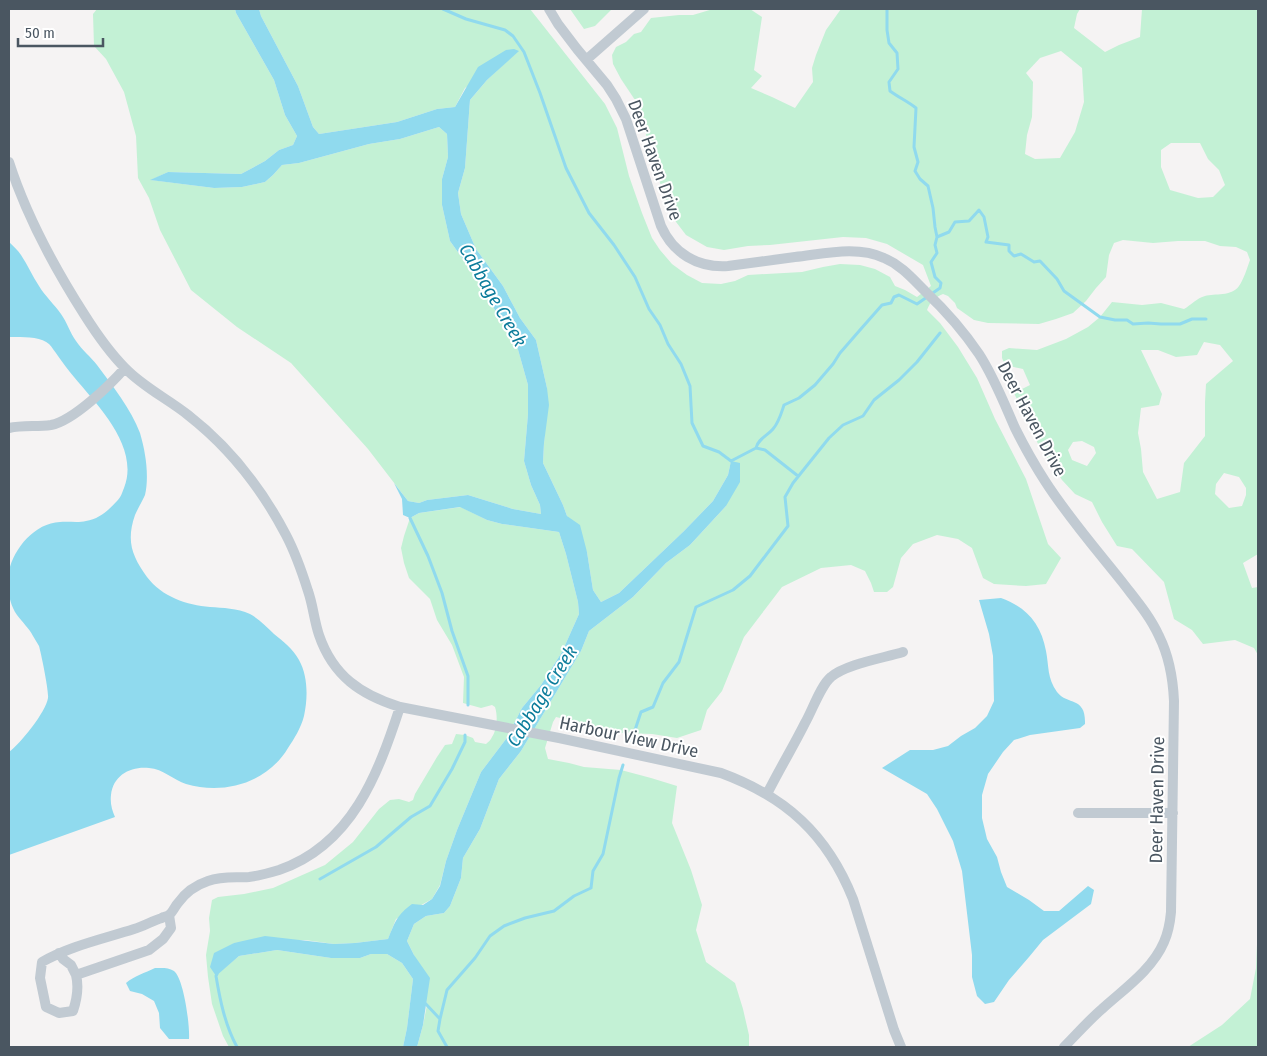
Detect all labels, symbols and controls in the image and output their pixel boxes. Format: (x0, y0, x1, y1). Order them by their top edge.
scale bar (18, 15, 102, 47)
text: 50 m (25, 24, 55, 42)
street label: Deer Haven Drive (623, 97, 687, 223)
water label: Cabbage Creek (454, 239, 532, 351)
street label: Deer Haven Drive (993, 358, 1072, 480)
water label: Cabbage Creek (502, 641, 582, 751)
street label: Harbour View Drive (557, 712, 701, 763)
street label: Deer Haven Drive (1145, 736, 1169, 864)

